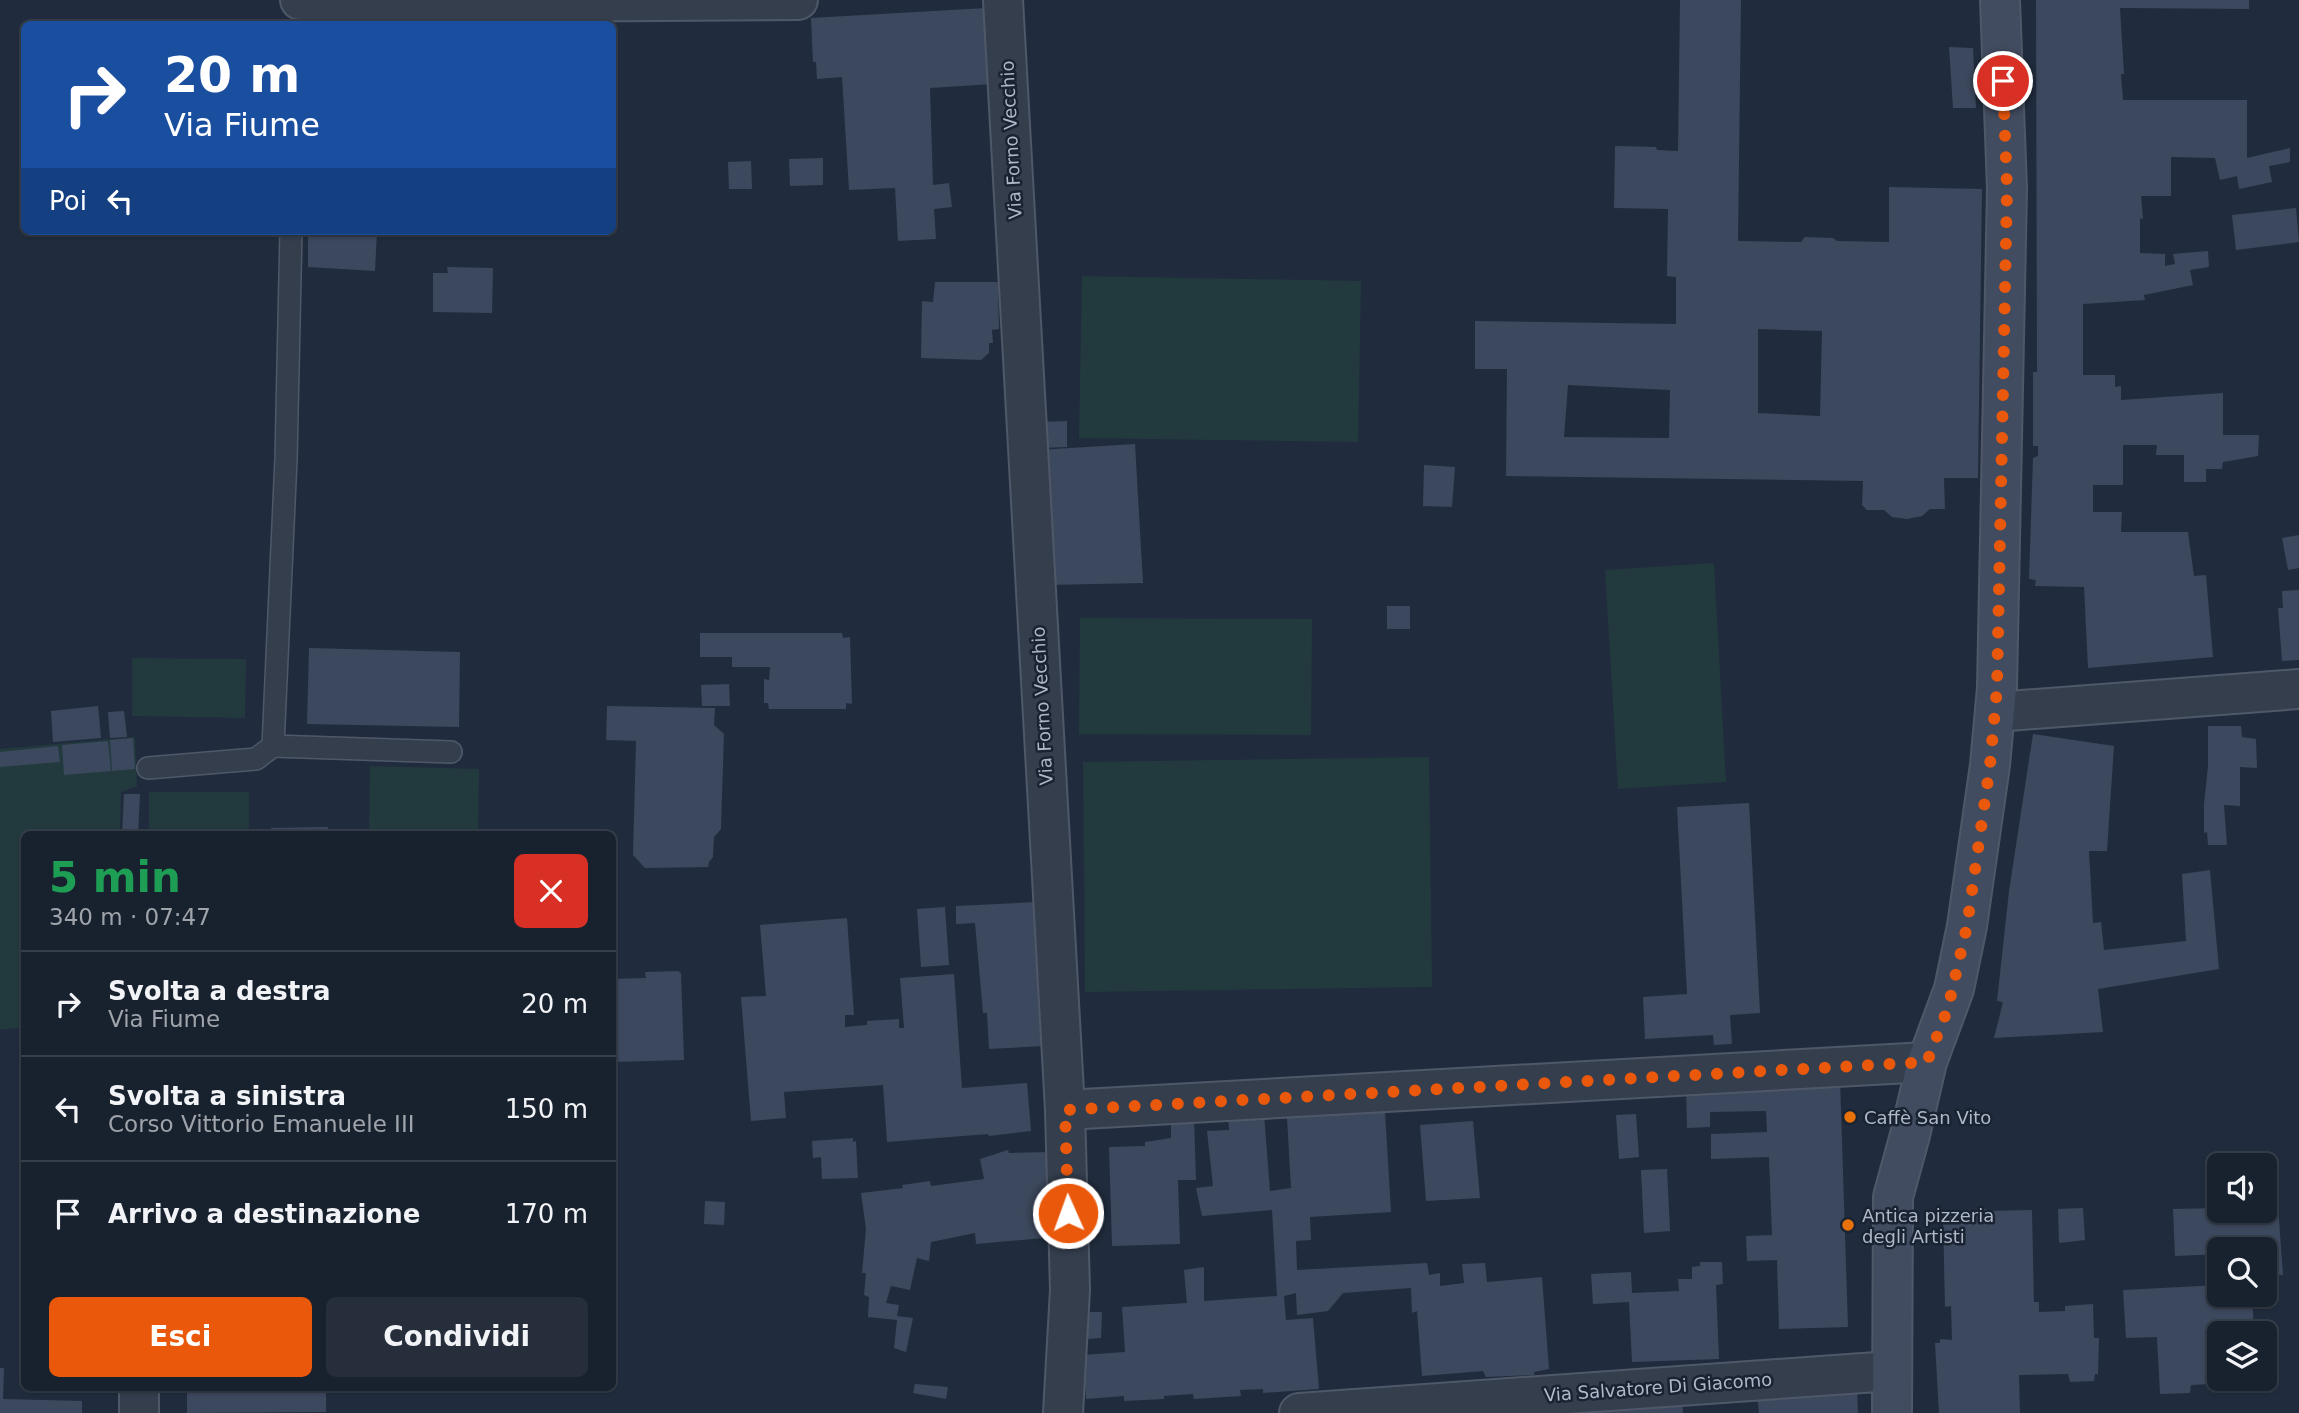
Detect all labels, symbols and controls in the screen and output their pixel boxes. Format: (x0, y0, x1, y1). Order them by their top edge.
text: 20 m (164, 47, 300, 104)
icon: right (49, 49, 140, 140)
pin (1973, 51, 2033, 111)
street label: Via Forno Vecchio (996, 60, 1026, 220)
icon: arrive (1984, 62, 2022, 100)
text: Via Fiume (164, 106, 320, 144)
icon: left (101, 182, 139, 220)
text: Poi (49, 186, 87, 216)
street label: Via Forno Vecchio (1027, 626, 1057, 786)
text: 5 min (49, 853, 181, 902)
button: close (514, 854, 588, 928)
text: 340 m · 07:47 (49, 904, 211, 930)
text: Svolta a destra (108, 976, 331, 1006)
icon: right (49, 985, 87, 1023)
text: 20 m (521, 989, 588, 1019)
text: Via Fiume (108, 1006, 220, 1032)
text: Svolta a sinistra (108, 1081, 346, 1111)
icon: left (49, 1090, 87, 1128)
text: 150 m (505, 1094, 588, 1124)
place label: Caffè San Vito (1864, 1107, 1991, 1128)
marker: Caffè San Vito (1842, 1109, 1858, 1125)
text: Corso Vittorio Emanuele III (108, 1111, 414, 1137)
map controls (2207, 1153, 2277, 1391)
button: sound (2207, 1153, 2277, 1223)
position arrow (1031, 1176, 1105, 1250)
icon: arrive (49, 1195, 87, 1233)
text: Arrivo a destinazione (108, 1199, 420, 1229)
text: 170 m (505, 1199, 588, 1229)
place label: Antica pizzeria degli Artisti (1862, 1205, 1994, 1247)
marker: Antica pizzeria degli Artisti (1840, 1217, 1856, 1233)
button: search (2207, 1237, 2277, 1307)
button: Esci (49, 1297, 312, 1377)
button: Condividi (326, 1297, 588, 1377)
button: layers (2207, 1321, 2277, 1391)
street label: Via Salvatore Di Giacomo (1543, 1369, 1773, 1405)

